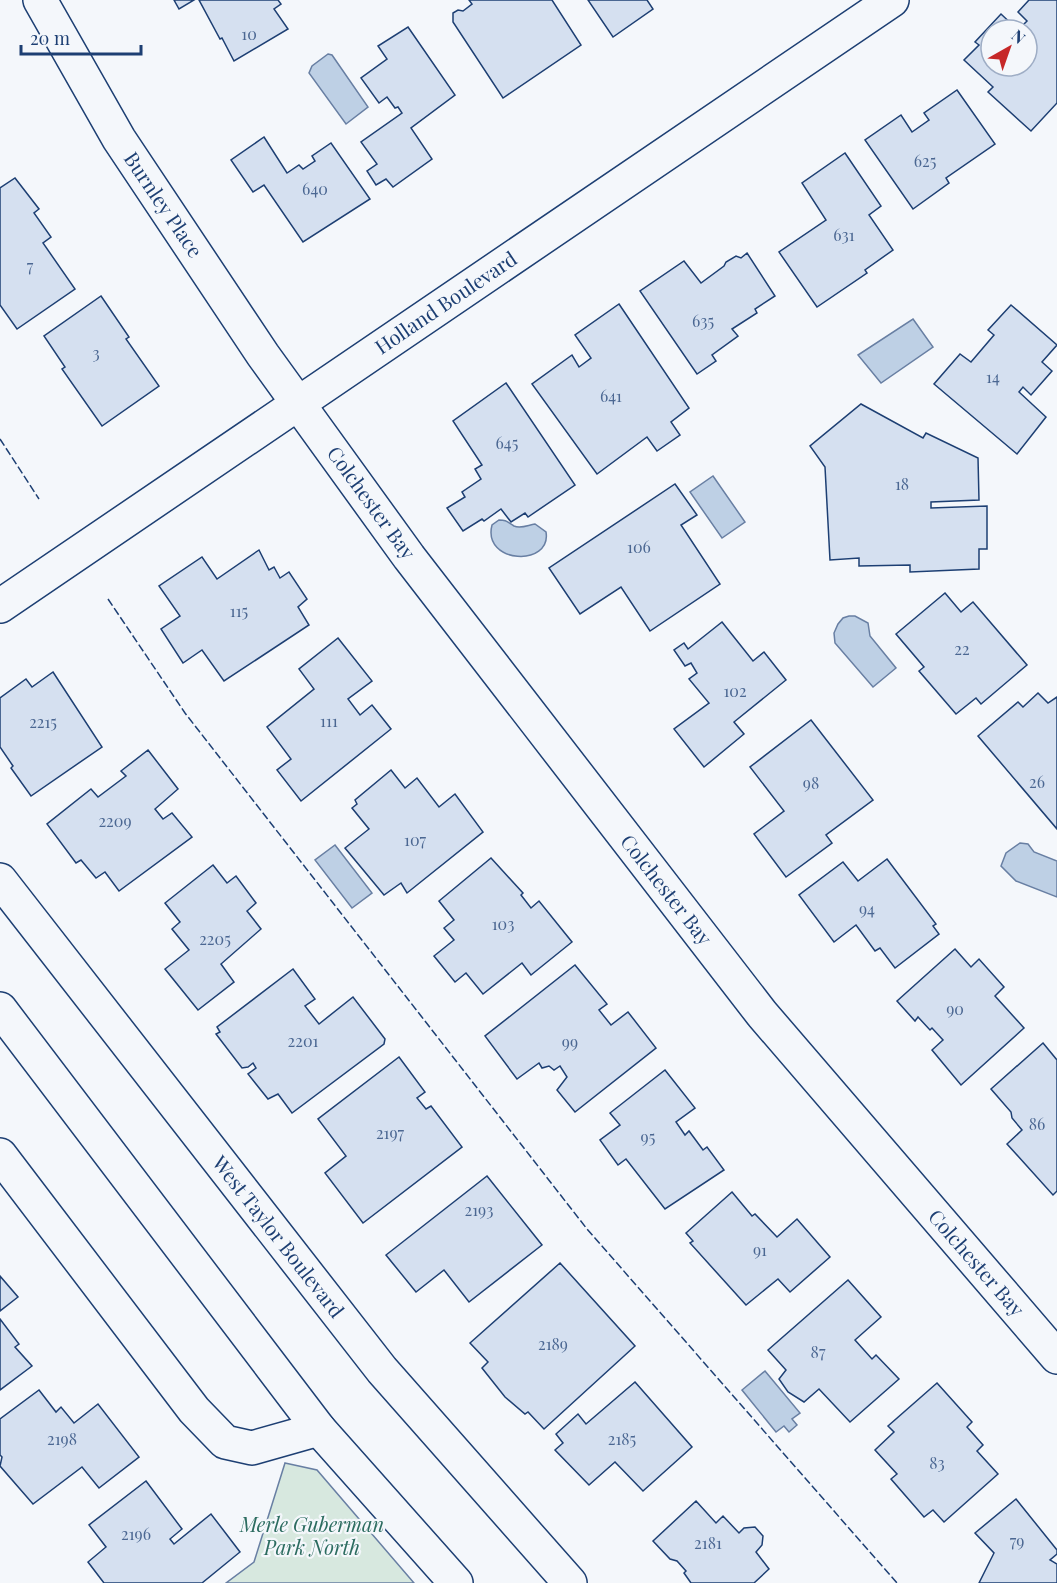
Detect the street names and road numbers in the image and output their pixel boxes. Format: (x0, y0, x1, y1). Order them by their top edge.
street label: Burnley Place (119, 146, 210, 262)
street label: Holland Boulevard (369, 244, 522, 359)
street label: Colchester Bay (322, 440, 422, 564)
street label: Colchester Bay (615, 828, 719, 950)
street label: West Taylor Boulevard (207, 1149, 351, 1323)
street label: Colchester Bay (923, 1203, 1031, 1321)

